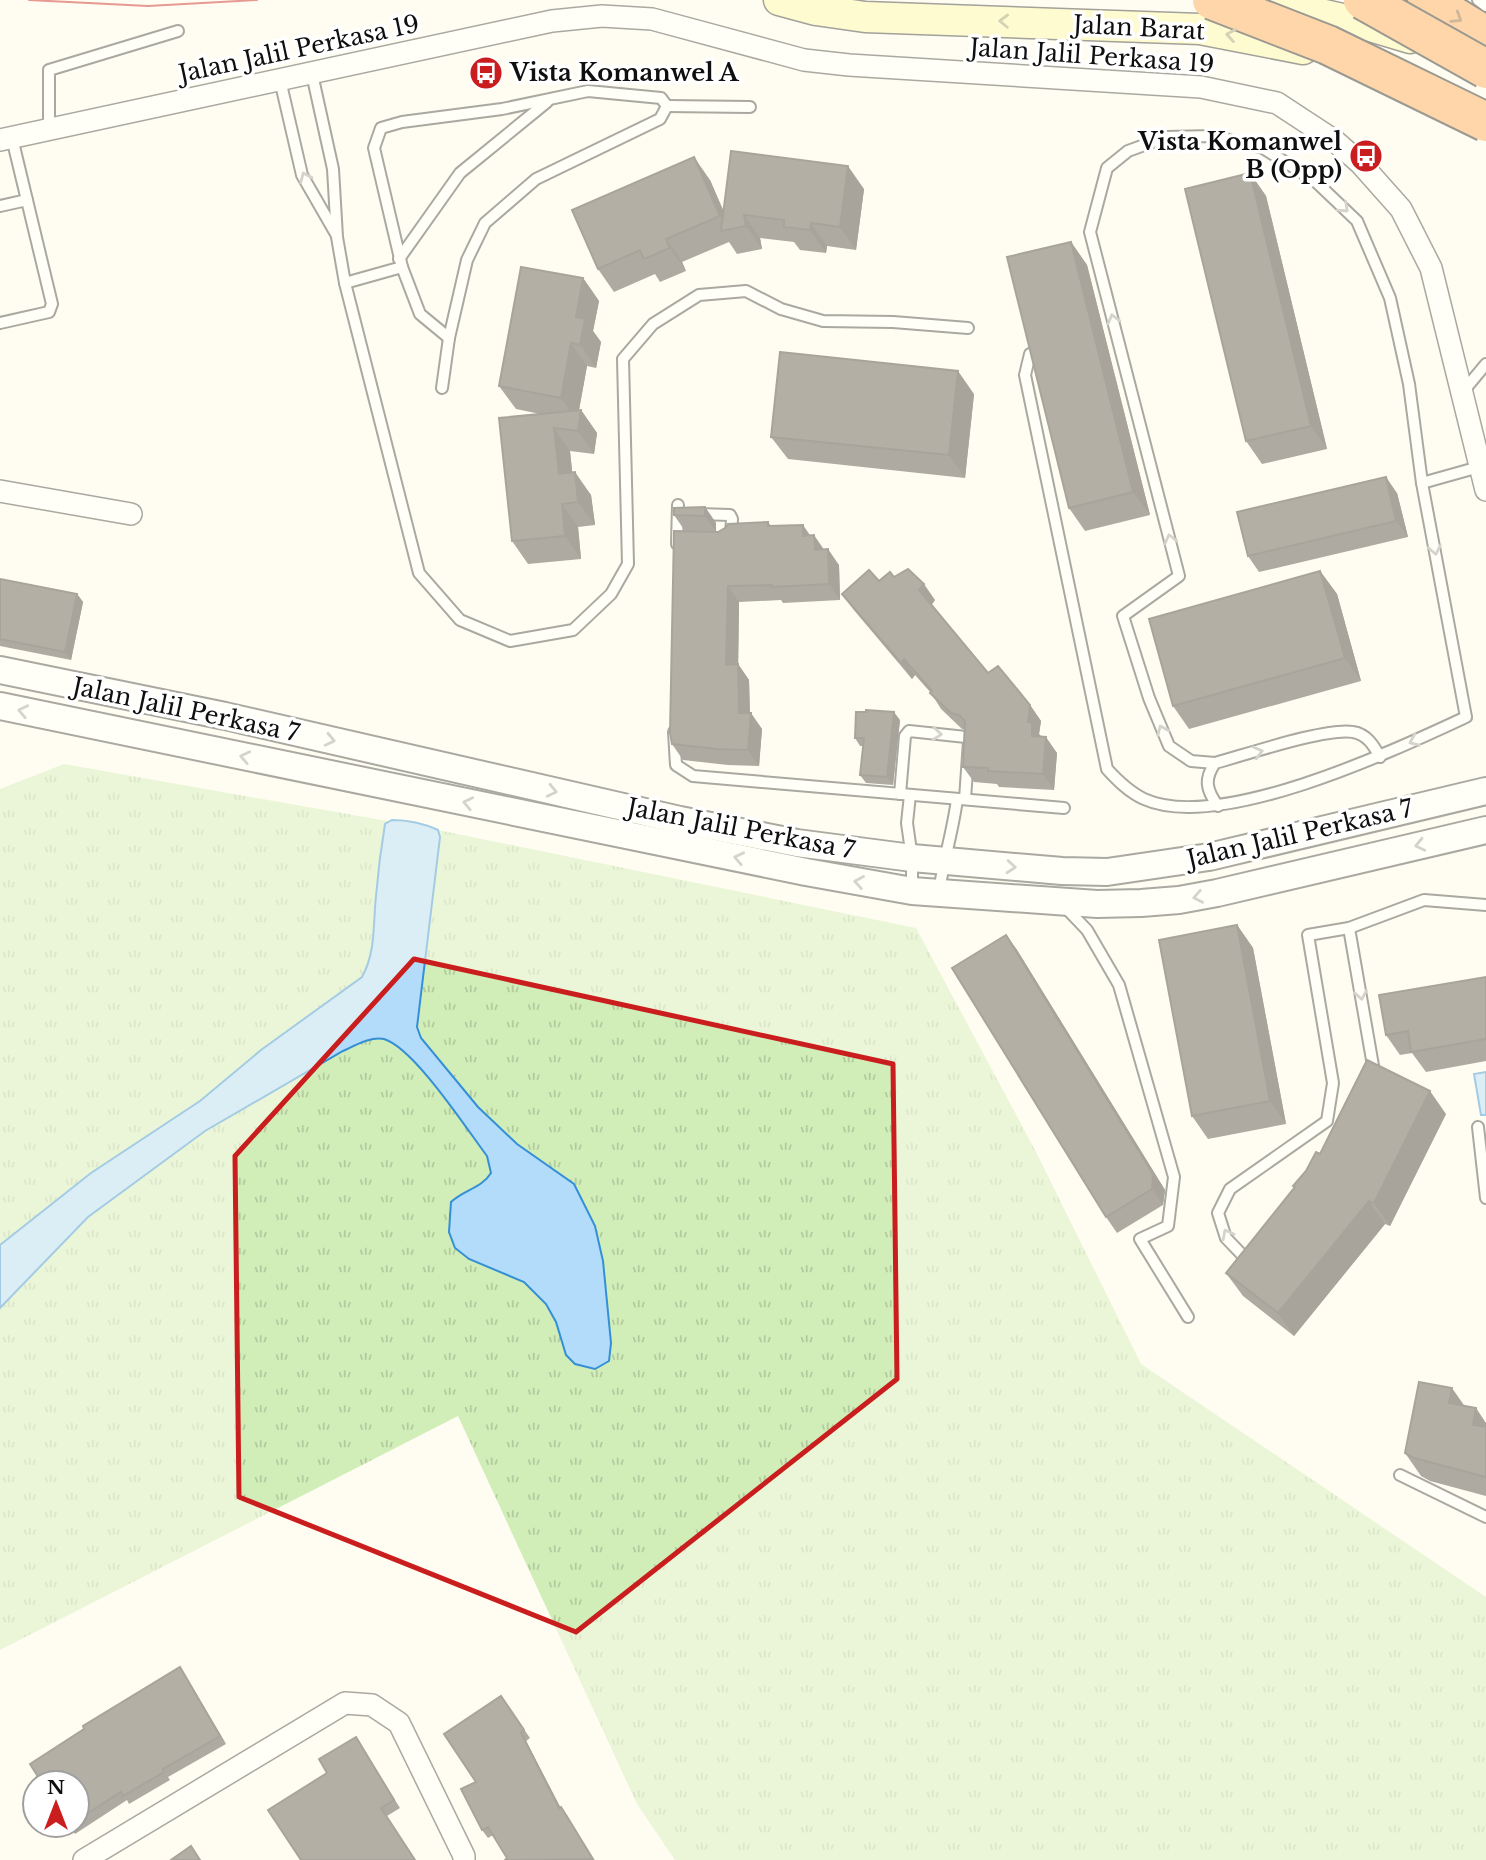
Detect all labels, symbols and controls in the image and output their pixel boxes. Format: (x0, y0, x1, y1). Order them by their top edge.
street label: Jalan Jalil Perkasa 19 (173, 9, 422, 89)
street label: Jalan Barat (1069, 9, 1206, 45)
one-way arrow (1449, 10, 1462, 23)
one-way arrow (998, 14, 1009, 29)
one-way arrow (1225, 28, 1237, 43)
street label: Jalan Jalil Perkasa 19 (966, 32, 1215, 79)
bus stop icon: Vista Komanwel A (467, 54, 505, 92)
place label: Vista Komanwel A (509, 58, 740, 87)
place label: Vista Komanwel B (Opp) (1137, 127, 1342, 184)
bus stop icon: Vista Komanwel B (Opp) (1347, 137, 1385, 175)
one-way arrow (299, 172, 313, 184)
one-way arrow (1336, 200, 1349, 213)
one-way arrow (1107, 313, 1121, 325)
one-way arrow (1164, 534, 1178, 546)
one-way arrow (1426, 544, 1441, 556)
street label: Jalan Jalil Perkasa 7 (67, 671, 303, 748)
one-way arrow (17, 704, 29, 719)
one-way arrow (1157, 725, 1171, 737)
one-way arrow (932, 726, 943, 741)
one-way arrow (324, 732, 336, 747)
one-way arrow (1409, 733, 1421, 747)
one-way arrow (1252, 745, 1264, 760)
one-way arrow (239, 750, 251, 765)
one-way arrow (546, 782, 558, 797)
street label: Jalan Jalil Perkasa 7 (622, 792, 858, 865)
street label: Jalan Jalil Perkasa 7 (1181, 793, 1417, 874)
one-way arrow (462, 796, 474, 811)
one-way arrow (1414, 837, 1426, 851)
one-way arrow (733, 852, 745, 867)
one-way arrow (1006, 859, 1017, 874)
one-way arrow (853, 875, 865, 890)
one-way arrow (1192, 888, 1204, 903)
one-way arrow (1353, 989, 1368, 1001)
one-way arrow (1222, 1229, 1236, 1242)
north arrow (21, 1769, 91, 1839)
text: N (47, 1776, 65, 1799)

